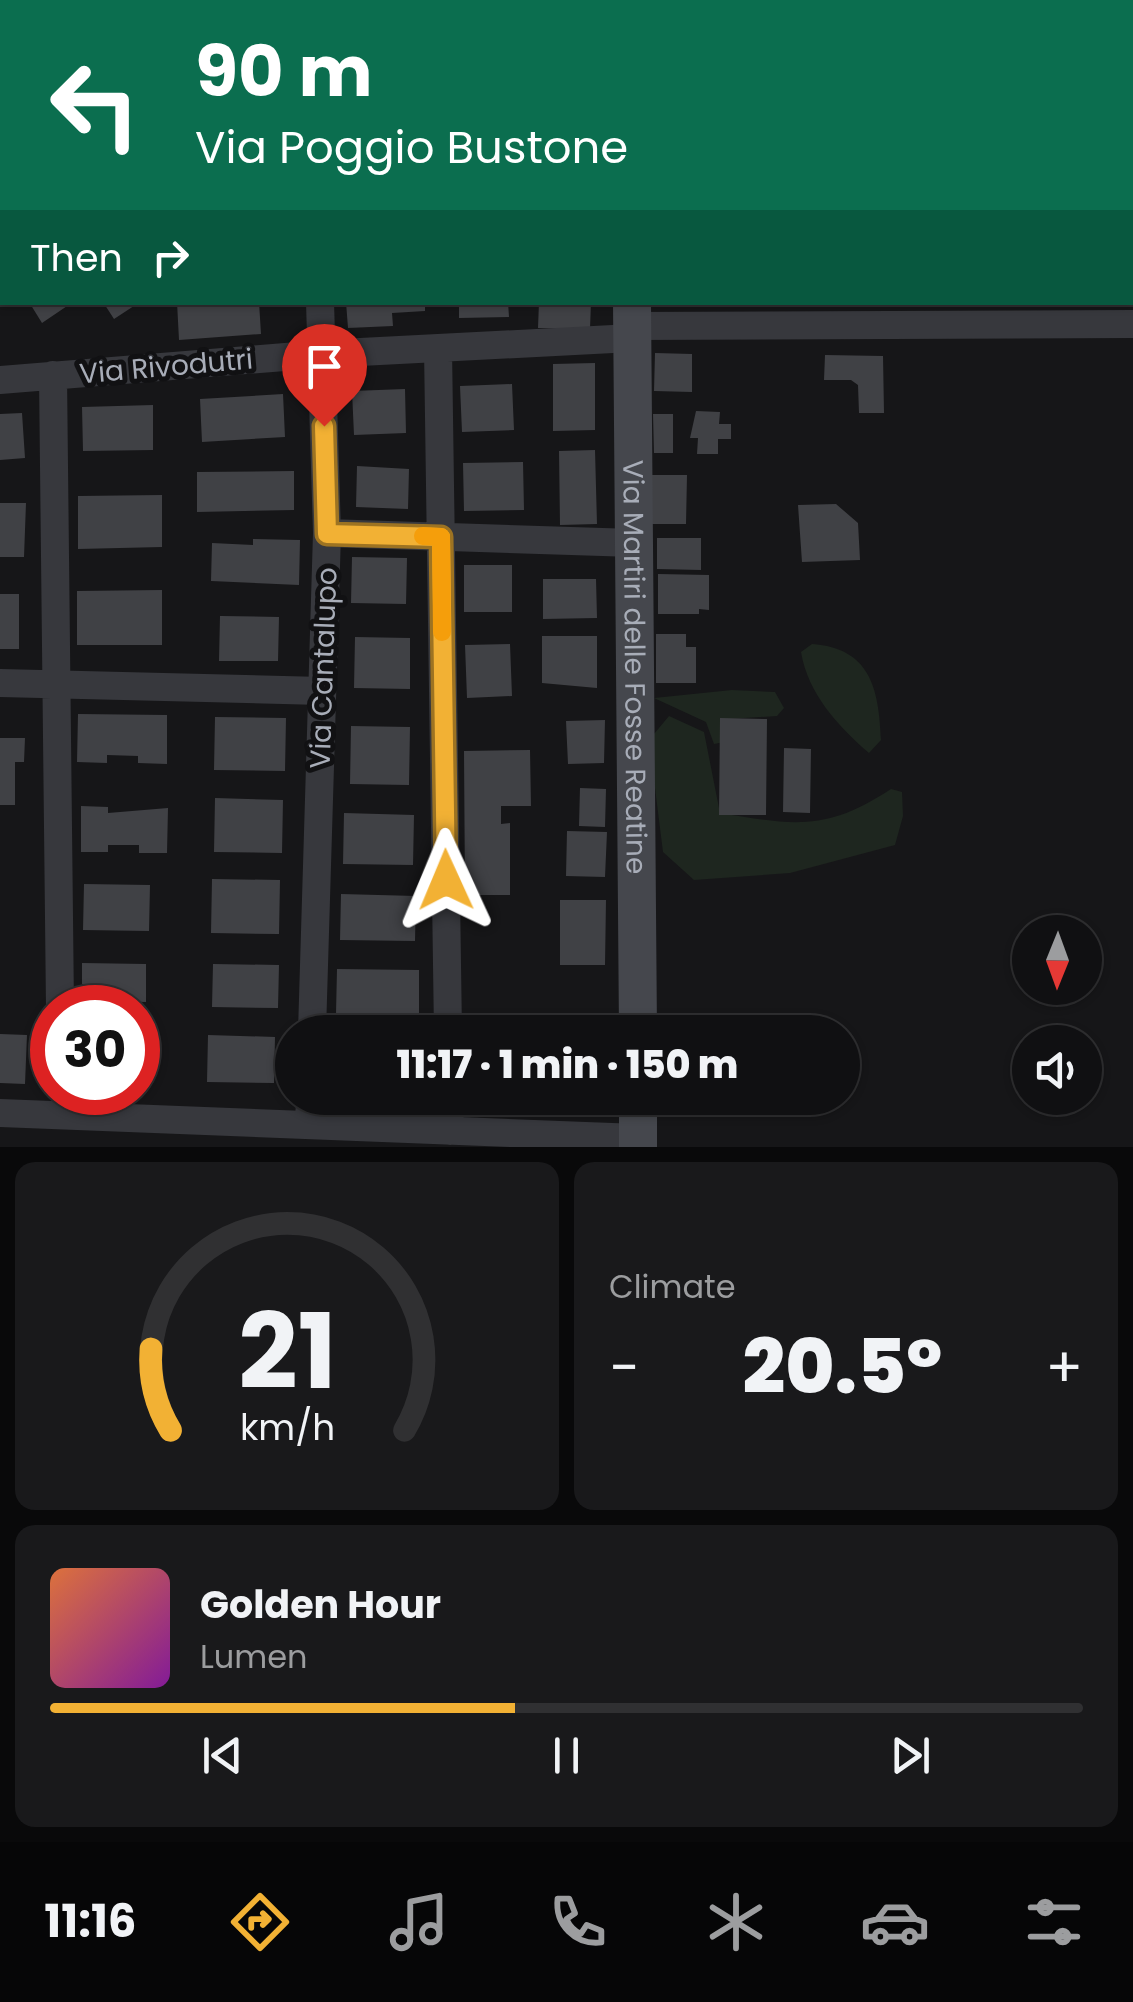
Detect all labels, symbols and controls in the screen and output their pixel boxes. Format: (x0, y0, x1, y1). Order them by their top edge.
text: 90 m (195, 22, 373, 121)
icon: left (30, 40, 160, 170)
text: Via Poggio Bustone (195, 116, 628, 179)
icon: right (143, 230, 198, 285)
text: Then (30, 231, 123, 284)
pin (282, 324, 367, 427)
street label: Via Rivodutri (78, 339, 254, 394)
icon: arrive (297, 339, 352, 394)
street label: Via Martiri delle Fosse Reatine (613, 460, 656, 874)
street label: Via Cantalupo (300, 567, 347, 769)
position arrow (394, 828, 498, 932)
north arrow (1012, 915, 1102, 1005)
map controls (1012, 915, 1102, 1115)
speed limit sign: 30 (30, 985, 160, 1115)
button: sound (1012, 1025, 1102, 1115)
text: 11:17 · 1 min · 150 m (397, 1038, 738, 1091)
text: Climate (609, 1264, 736, 1309)
text: 21 (238, 1279, 336, 1424)
text: 20.5° (743, 1314, 942, 1419)
text: − (609, 1329, 639, 1406)
text: + (1045, 1329, 1083, 1406)
text: km/h (239, 1402, 335, 1453)
text: Golden Hour (200, 1578, 441, 1631)
text: Lumen (200, 1634, 308, 1679)
icon: previous (195, 1728, 250, 1783)
icon: pause (539, 1728, 594, 1783)
icon: next (883, 1728, 938, 1783)
icon: directions (225, 1887, 295, 1957)
icon: music (384, 1887, 454, 1957)
icon: phone (543, 1887, 613, 1957)
icon: climate (701, 1887, 771, 1957)
icon: car (860, 1887, 930, 1957)
icon: filters (1019, 1887, 1089, 1957)
text: 11:16 (44, 1890, 137, 1953)

